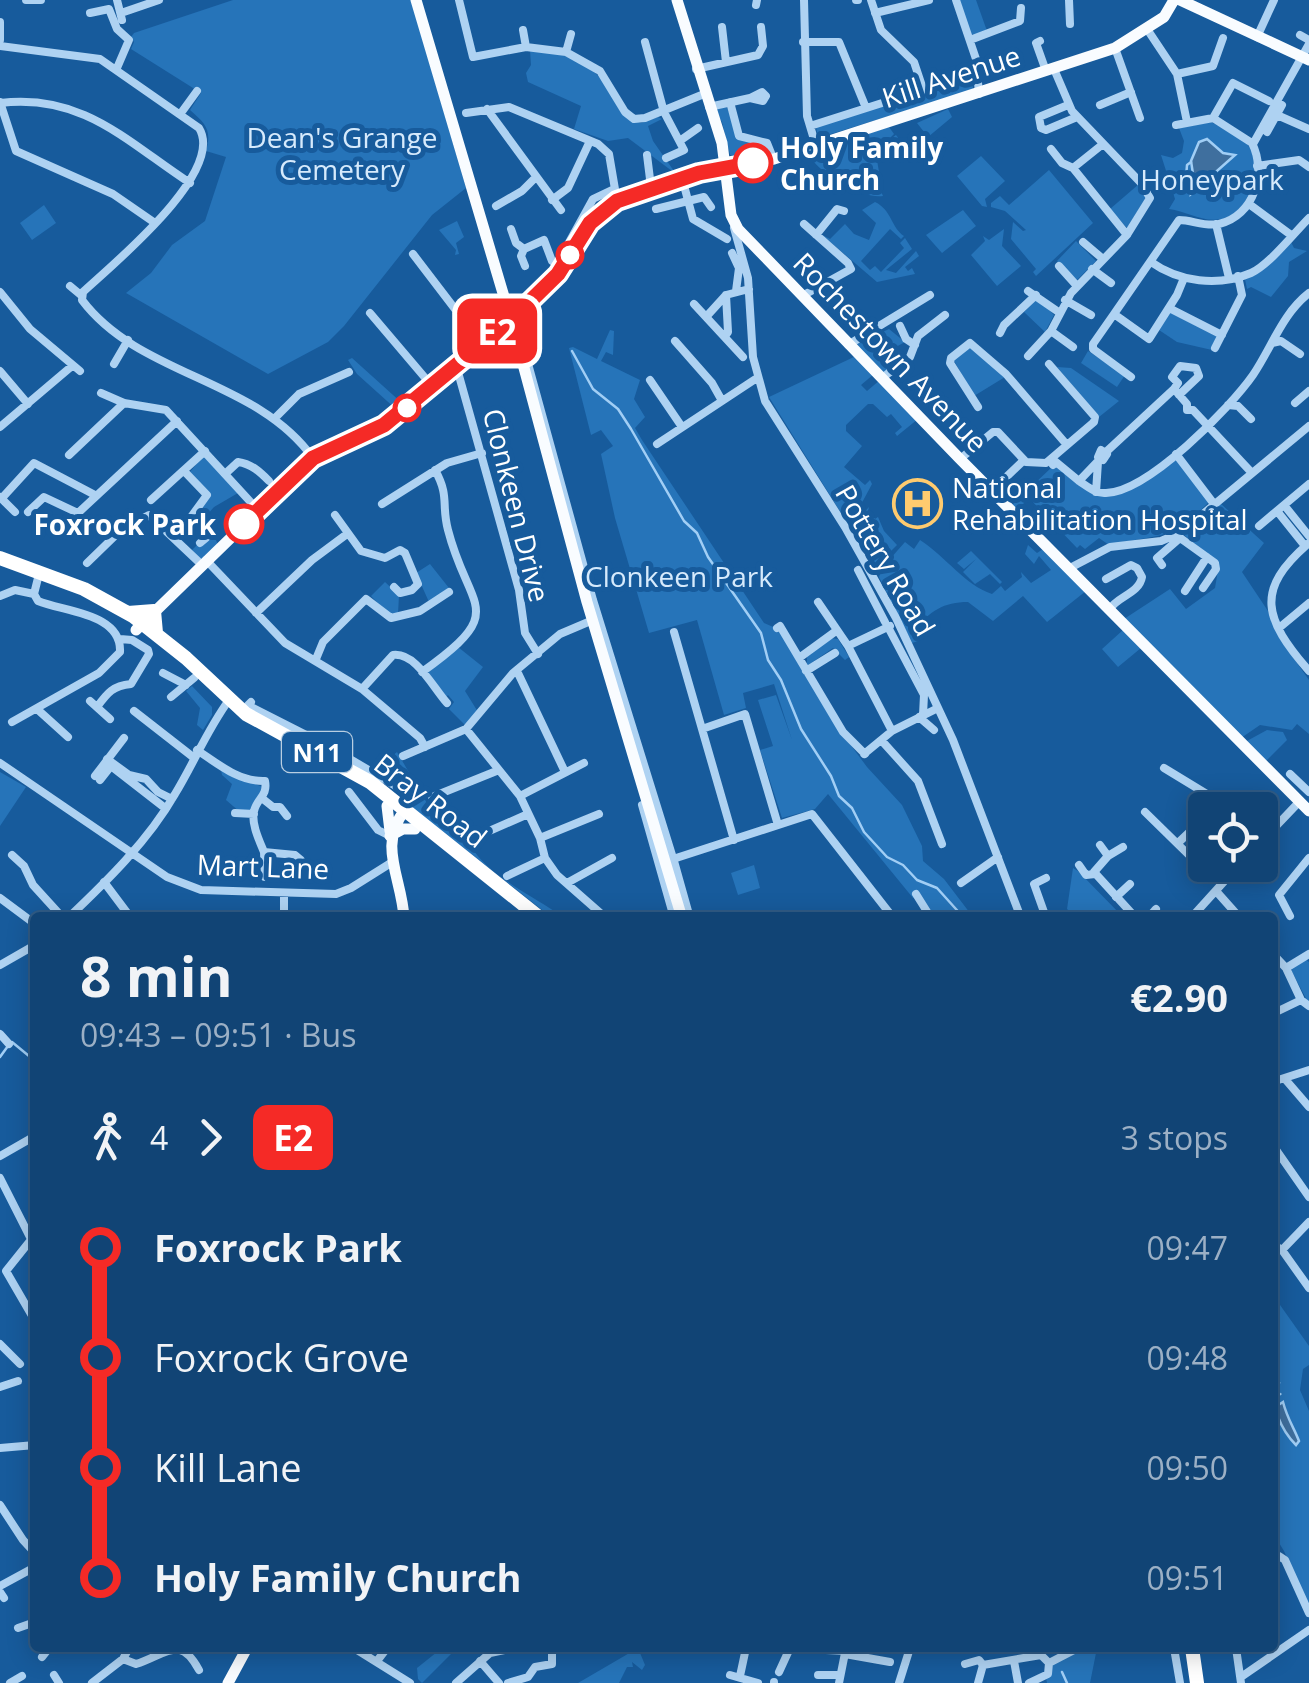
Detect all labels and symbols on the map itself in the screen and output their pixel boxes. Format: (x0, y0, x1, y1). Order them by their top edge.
street label: Kill Avenue (877, 36, 1025, 116)
park label: Dean's Grange Cemetery (247, 118, 437, 188)
place label: Holy Family Church (780, 128, 943, 198)
marker: Holy Family Church (734, 144, 772, 182)
park label: Honeypark (1140, 160, 1284, 198)
unlabelled marker (557, 242, 583, 268)
street label: Rochestown Avenue (786, 244, 996, 460)
line badge: E2 (452, 298, 542, 364)
unlabelled marker (394, 395, 420, 421)
street label: Clonkeen Drive (475, 404, 559, 606)
place label: National Rehabilitation Hospital (952, 468, 1248, 538)
street label: Pottery Road (827, 477, 945, 643)
hospital icon: National Rehabilitation Hospital (891, 477, 943, 529)
place label: Foxrock Park (33, 505, 217, 543)
marker: Foxrock Park (225, 505, 263, 543)
park label: Clonkeen Park (585, 557, 773, 595)
road number: N11 (282, 732, 352, 772)
street label: Bray Road (367, 744, 495, 856)
street label: Mart Lane (196, 845, 330, 887)

